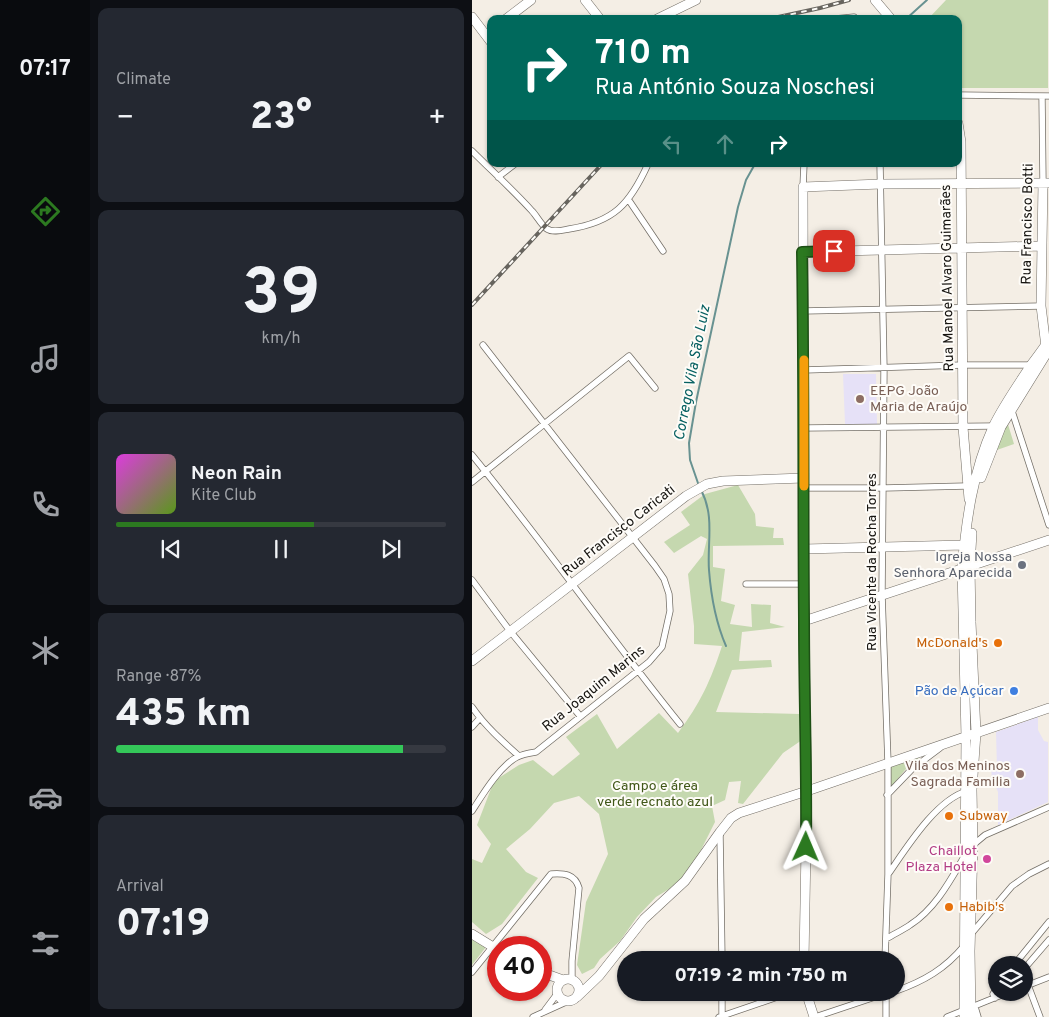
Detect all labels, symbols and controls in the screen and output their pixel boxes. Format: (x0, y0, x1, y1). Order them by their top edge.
text: 710 m (595, 32, 691, 76)
icon: right (512, 35, 577, 100)
text: 07:17 (19, 56, 71, 83)
text: Climate (116, 70, 171, 90)
text: Rua António Souza Noschesi (595, 75, 875, 102)
text: 23° (250, 94, 312, 143)
text: − (116, 101, 134, 137)
text: + (428, 101, 446, 137)
icon: left (658, 130, 686, 158)
icon: ahead (711, 130, 739, 158)
icon: right (764, 130, 792, 158)
street label: Rua Francisco Botti (1018, 163, 1038, 285)
street label: Rua Manoel Alvaro Guimarães (938, 184, 958, 372)
icon: directions (28, 194, 63, 229)
pin (813, 230, 855, 272)
icon: arrive (820, 237, 848, 265)
text: 39 (242, 255, 320, 337)
water label: Corrego Vila São Luiz (671, 303, 716, 442)
text: km/h (262, 329, 300, 349)
icon: music (28, 341, 63, 376)
place label: EEPG João Maria de Araújo (870, 383, 968, 416)
marker: EEPG João Maria de Araújo (854, 393, 866, 405)
text: Neon Rain (191, 462, 282, 486)
street label: Rua Vicente da Rocha Torres (864, 473, 881, 651)
street label: Rua Francisco Caricati (559, 482, 679, 580)
text: Kite Club (191, 486, 256, 506)
icon: phone (28, 487, 63, 522)
icon: previous (157, 535, 185, 563)
icon: pause (267, 535, 295, 563)
icon: next (377, 535, 405, 563)
place label: Igreja Nossa Senhora Aparecida (893, 549, 1012, 582)
marker: Igreja Nossa Senhora Aparecida (1016, 559, 1028, 571)
icon: climate (28, 633, 63, 668)
place label: McDonald's (916, 635, 988, 652)
marker: McDonald's (992, 637, 1004, 649)
street label: Rua Joaquim Marins (539, 642, 649, 736)
text: Range · 87% (116, 667, 201, 687)
place label: Pão de Açúcar (915, 683, 1005, 700)
marker: Pão de Açúcar (1008, 685, 1020, 697)
text: 435 km (116, 691, 251, 740)
place label: Vila dos Meninos Sagrada Familia (905, 758, 1010, 791)
marker: Vila dos Meninos Sagrada Familia (1014, 768, 1026, 780)
park label: Campo e área verde recnato azul (597, 778, 713, 811)
icon: car (28, 780, 63, 815)
place label: Subway (959, 808, 1008, 825)
marker: Subway (943, 810, 955, 822)
position arrow (779, 820, 831, 872)
place label: Chaillot Plaza Hotel (906, 843, 977, 876)
marker: Chaillot Plaza Hotel (981, 853, 993, 865)
text: Arrival (116, 877, 164, 897)
place label: Habib's (959, 899, 1005, 916)
text: 07:19 (116, 901, 210, 950)
marker: Habib's (943, 901, 955, 913)
icon: filters (28, 926, 63, 961)
speed limit sign: 40 (487, 936, 552, 1001)
map controls (988, 956, 1033, 1001)
button: layers (988, 956, 1033, 1001)
text: 07:19 · 2 min · 750 m (674, 964, 848, 988)

